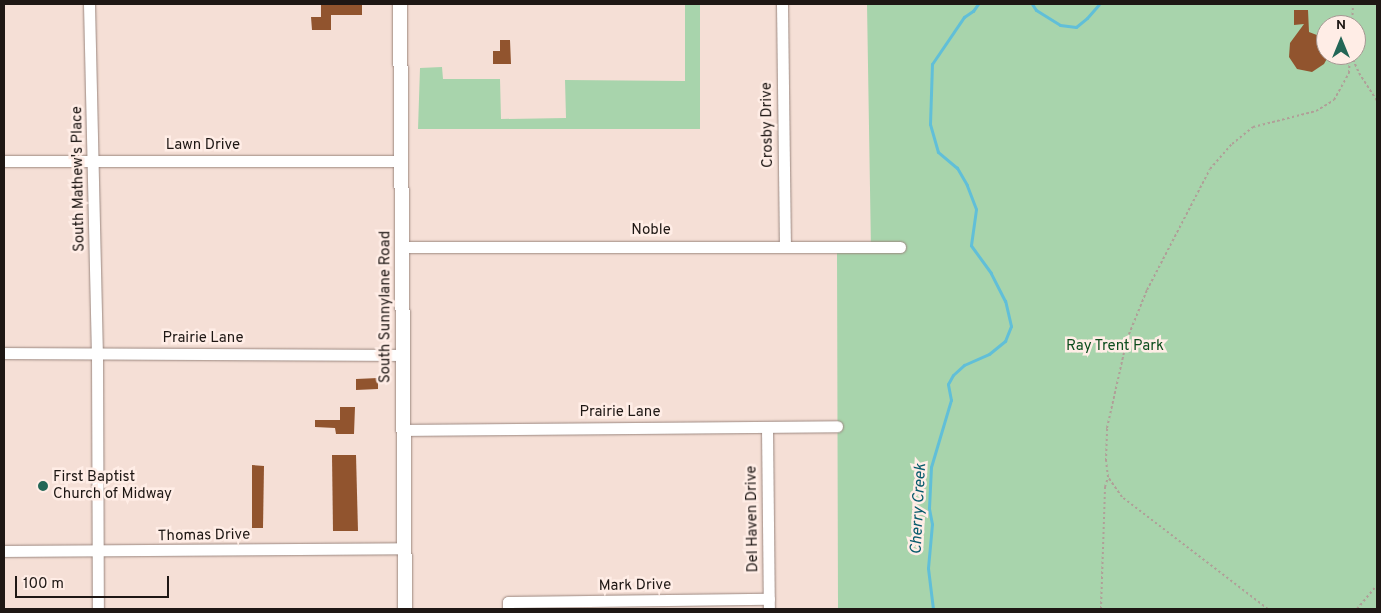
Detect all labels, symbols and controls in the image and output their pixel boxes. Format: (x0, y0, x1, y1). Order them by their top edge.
north arrow (1316, 15, 1366, 65)
text: N (1336, 17, 1346, 34)
street label: Crosby Drive (758, 82, 778, 168)
street label: South Mathew's Place (69, 106, 89, 252)
street label: Lawn Drive (166, 137, 240, 155)
street label: Noble (631, 222, 671, 240)
street label: South Sunnylane Road (377, 231, 395, 383)
street label: Prairie Lane (162, 330, 244, 348)
park label: Ray Trent Park (1066, 338, 1164, 356)
street label: Prairie Lane (579, 404, 661, 422)
water label: Cherry Creek (907, 463, 931, 555)
street label: Del Haven Drive (743, 465, 763, 573)
place label: First Baptist Church of Midway (53, 468, 172, 503)
marker: First Baptist Church of Midway (37, 480, 49, 492)
street label: Thomas Drive (158, 526, 250, 546)
scale bar (18, 566, 171, 598)
text: 100 m (23, 575, 64, 594)
street label: Mark Drive (599, 576, 671, 596)

